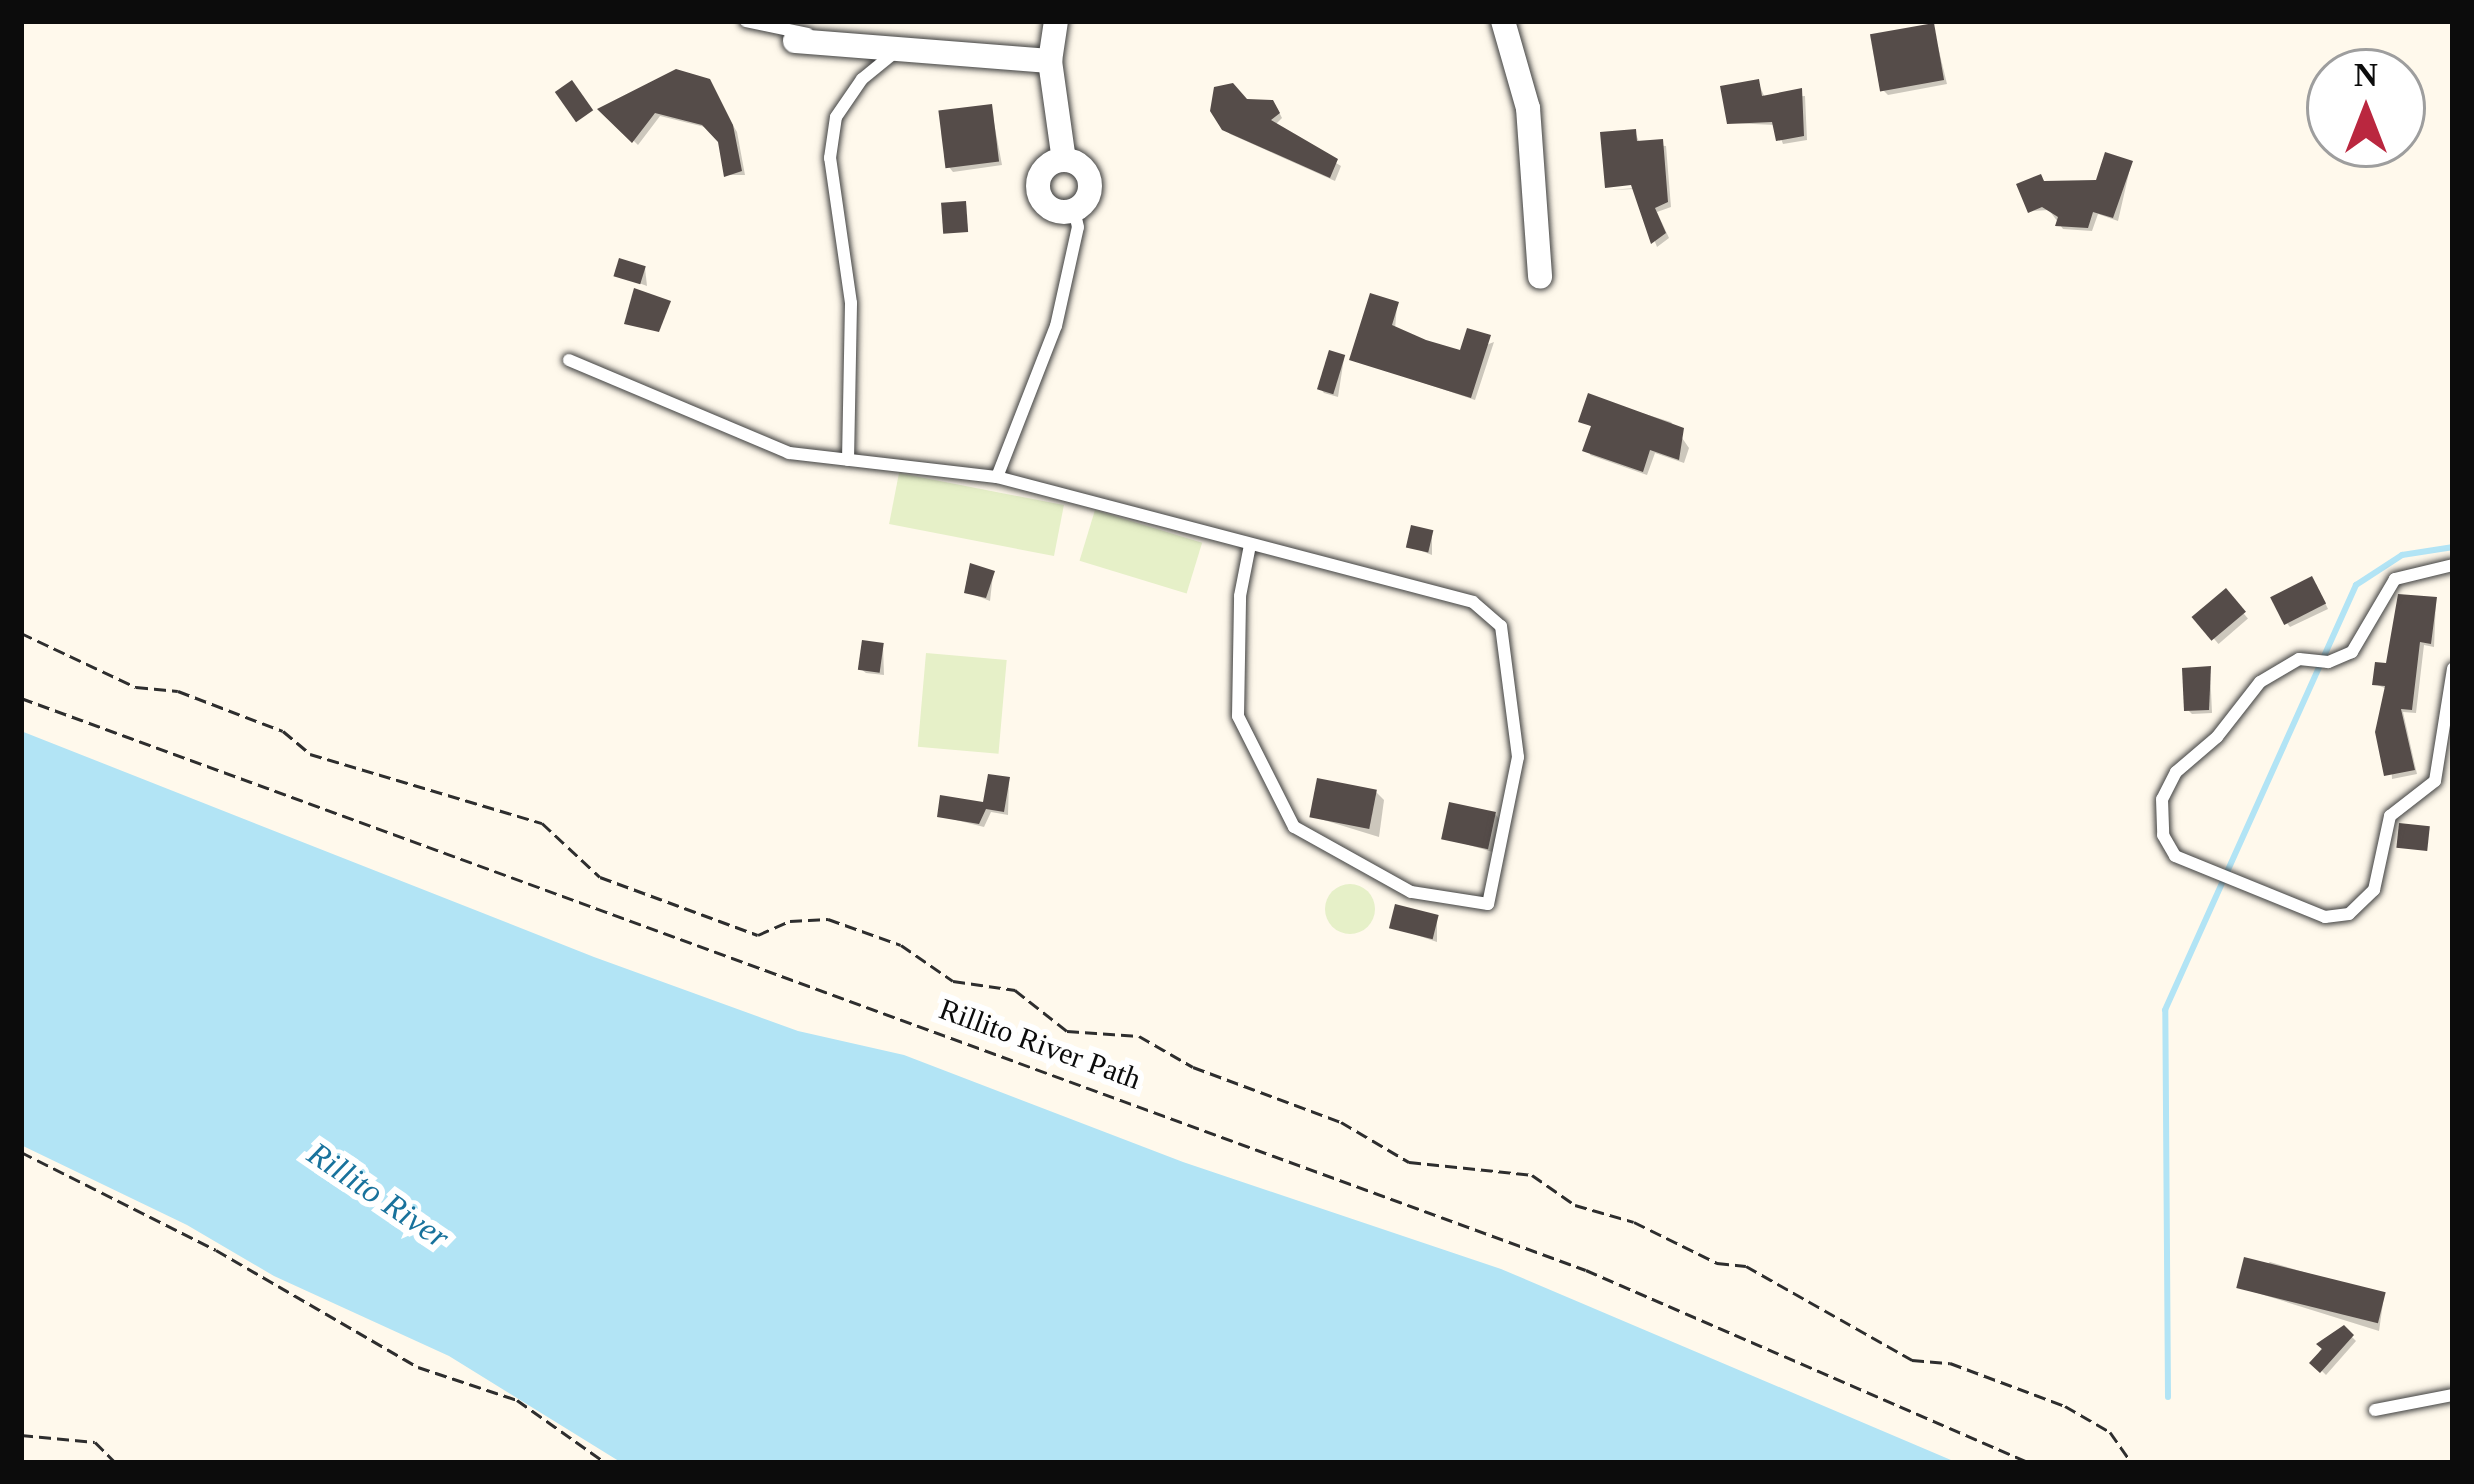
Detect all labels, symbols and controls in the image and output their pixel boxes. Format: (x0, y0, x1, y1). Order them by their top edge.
north arrow (2306, 48, 2426, 168)
text: N (2354, 57, 2378, 93)
street label: Rillito River Path (934, 991, 1146, 1097)
water label: Rillito River (300, 1134, 456, 1258)

